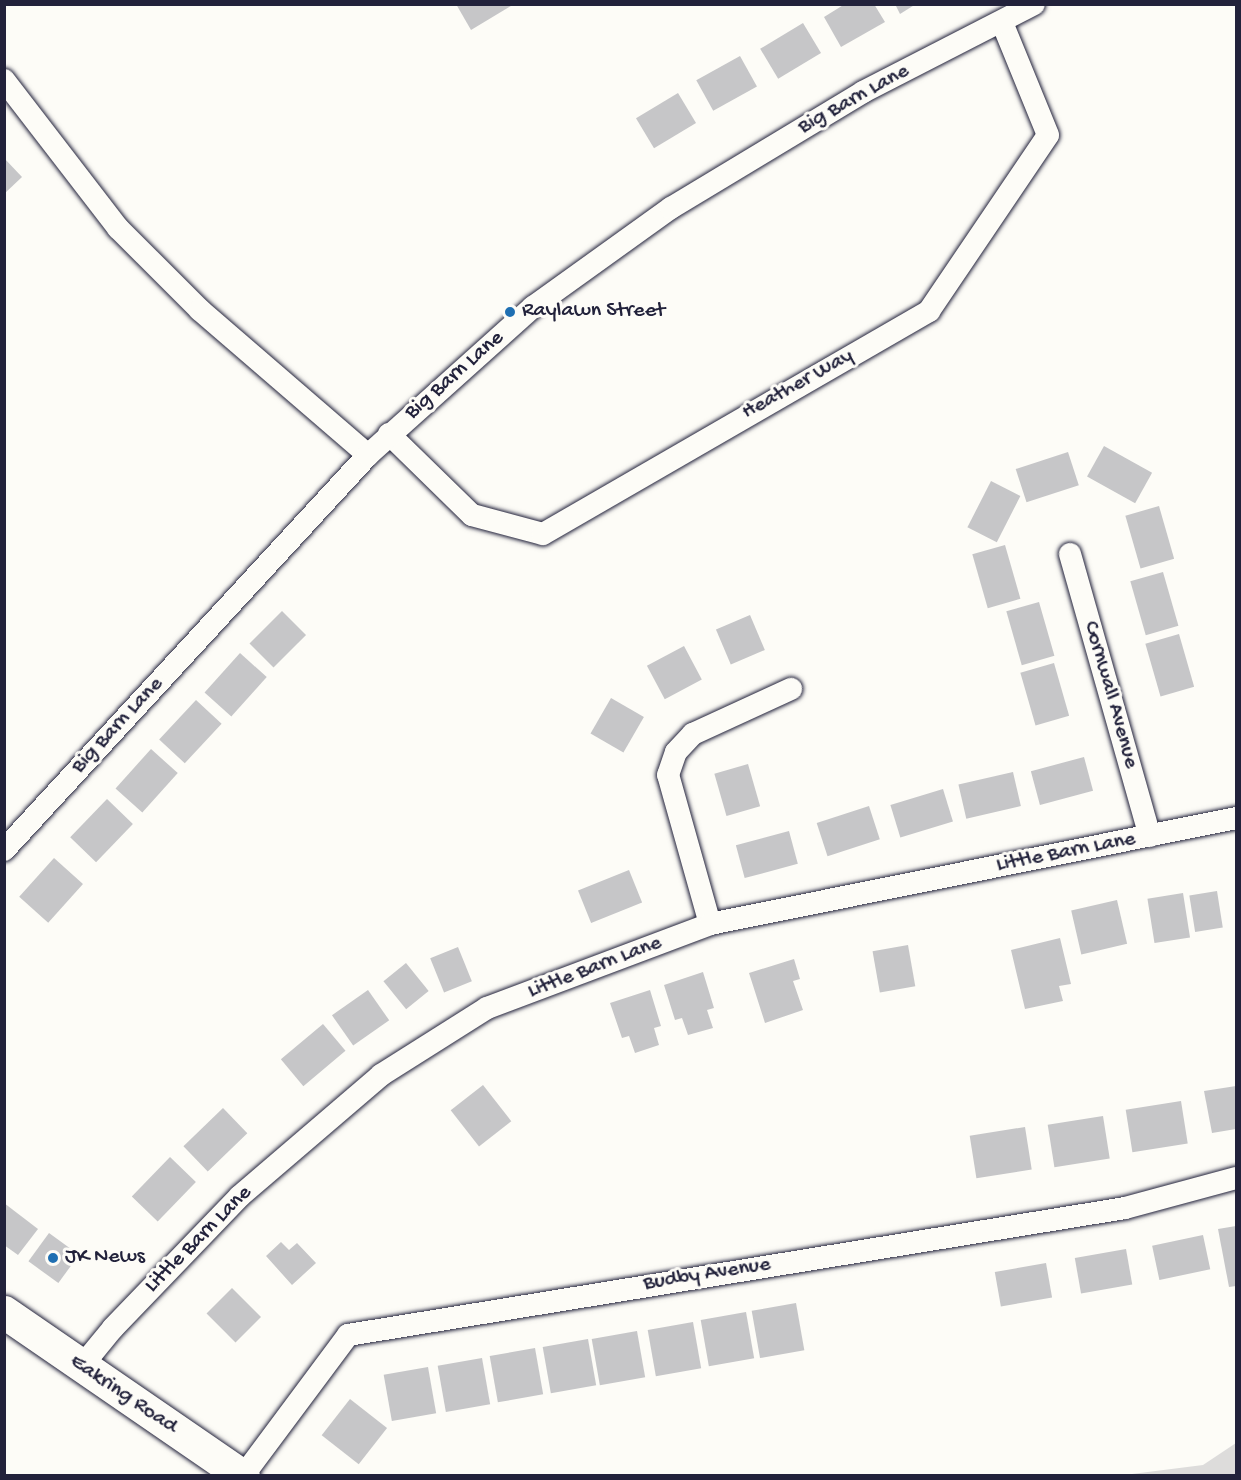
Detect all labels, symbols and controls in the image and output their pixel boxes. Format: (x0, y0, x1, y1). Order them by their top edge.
street label: Big Barn Lane (794, 59, 914, 141)
place label: Raylawn Street (522, 299, 665, 325)
marker: Raylawn Street (503, 305, 517, 319)
street label: Big Barn Lane (400, 326, 510, 426)
street label: Heather Way (738, 344, 858, 426)
street label: Cornwall Avenue (1076, 618, 1144, 772)
street label: Big Barn Lane (66, 672, 170, 780)
street label: Little Barn Lane (994, 827, 1138, 879)
street label: Little Barn Lane (524, 930, 666, 1006)
street label: Little Barn Lane (140, 1181, 258, 1299)
place label: JK News (65, 1245, 145, 1271)
marker: JK News (46, 1251, 60, 1265)
street label: Budby Avenue (642, 1252, 772, 1298)
street label: Eakring Road (64, 1349, 182, 1441)

